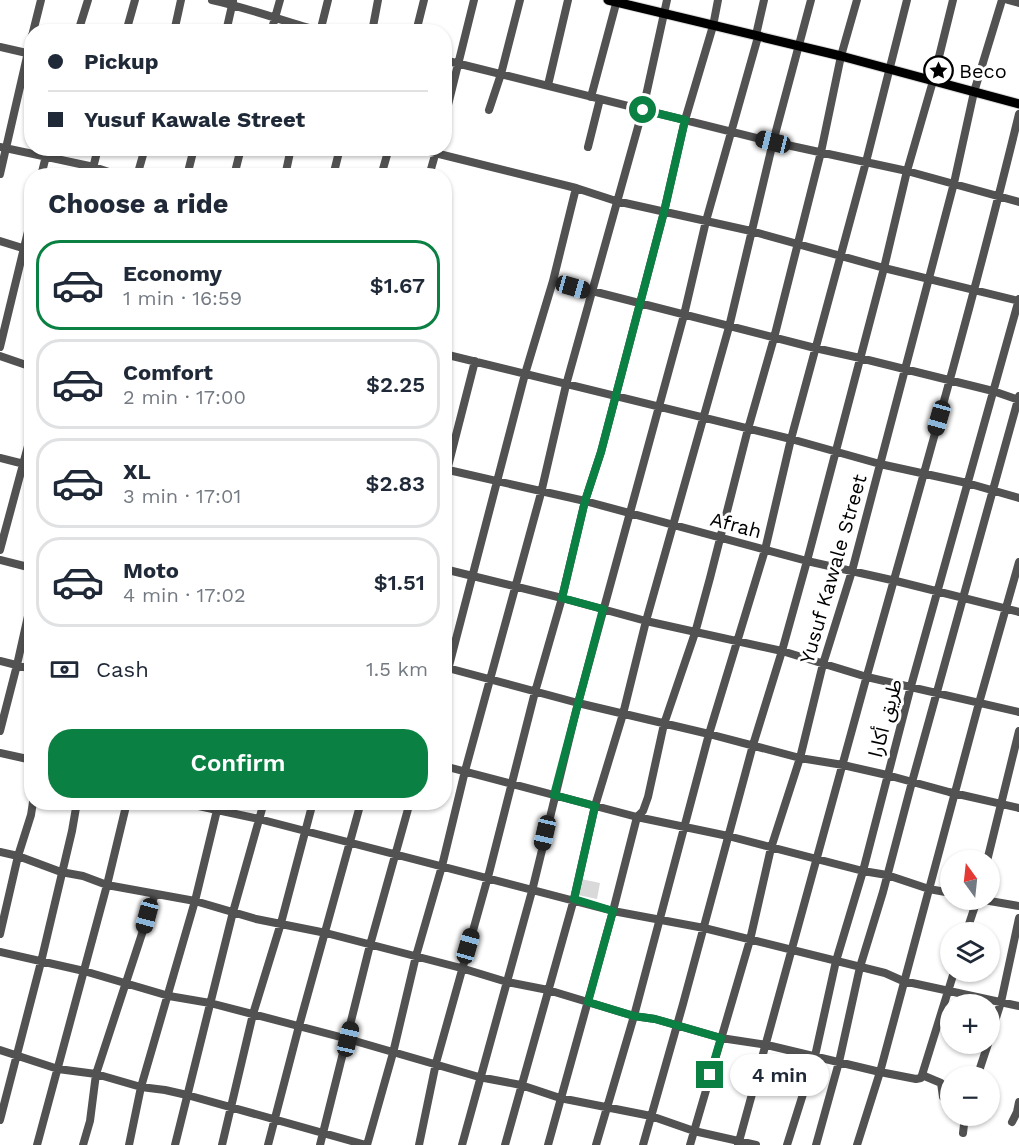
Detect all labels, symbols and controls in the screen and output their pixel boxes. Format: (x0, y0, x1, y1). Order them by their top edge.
text: Pickup (84, 49, 159, 74)
place icon: Beco (922, 55, 954, 87)
place label: Beco (959, 59, 1007, 83)
route start (629, 96, 656, 123)
text: Yusuf Kawale Street (84, 107, 305, 132)
car (753, 129, 793, 155)
text: Choose a ride (48, 188, 228, 220)
icon: car (51, 258, 105, 312)
text: Economy (123, 261, 222, 286)
text: $1.67 (370, 273, 425, 298)
car (553, 273, 593, 301)
text: 1 min · 16:59 (123, 286, 242, 310)
icon: car (51, 357, 105, 411)
text: Comfort (123, 360, 213, 385)
text: $2.25 (366, 372, 425, 397)
text: 2 min · 17:00 (123, 385, 246, 409)
car (925, 398, 953, 438)
icon: car (51, 456, 105, 510)
text: XL (123, 459, 151, 484)
text: $2.83 (365, 471, 425, 496)
street label: Yusuf Kawale Street (794, 471, 872, 666)
text: 3 min · 17:01 (123, 484, 241, 508)
street label: Afrah (708, 507, 764, 543)
icon: car (51, 555, 105, 609)
text: Moto (123, 558, 179, 583)
text: $1.51 (374, 570, 425, 595)
text: 4 min · 17:02 (123, 583, 246, 607)
icon: cash (48, 653, 81, 686)
text: Cash (96, 657, 149, 682)
text: 1.5 km (366, 657, 428, 681)
street label: طريق أكارا (863, 676, 908, 760)
button: Confirm (48, 729, 428, 798)
car (532, 813, 558, 853)
north arrow (940, 850, 1000, 910)
map controls (940, 850, 1000, 1126)
car (134, 896, 160, 936)
button: layers (940, 922, 1000, 982)
car (454, 926, 482, 966)
button: + (940, 994, 1000, 1054)
car (335, 1019, 361, 1059)
callout: 4 min (731, 1054, 830, 1096)
route end (696, 1061, 723, 1088)
text: 4 min (752, 1063, 807, 1087)
button: − (940, 1066, 1000, 1126)

